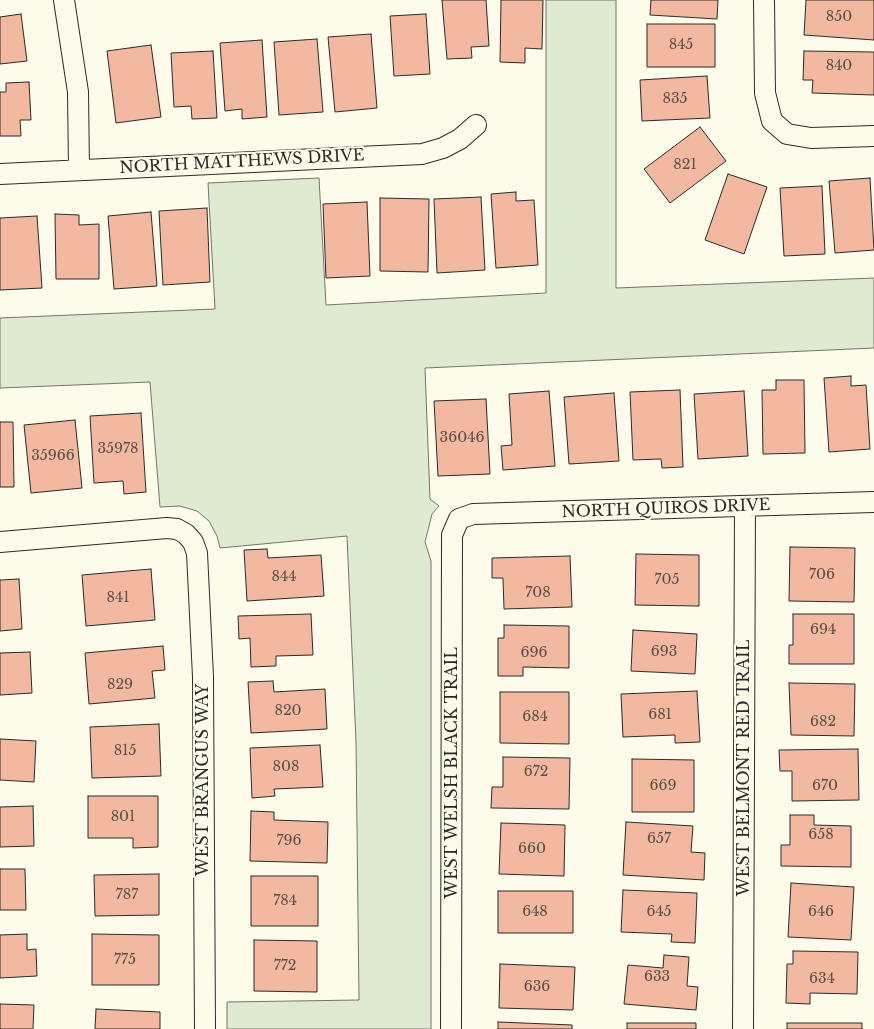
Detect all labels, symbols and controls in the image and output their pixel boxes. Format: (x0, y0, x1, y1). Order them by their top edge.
house number: 850 (826, 9, 852, 25)
house number: 845 (669, 37, 693, 53)
house number: 840 (826, 58, 852, 74)
house number: 835 (662, 91, 688, 107)
street label: NORTH MATTHEWS DRIVE (119, 146, 365, 178)
house number: 821 (673, 157, 697, 173)
house number: 36046 (440, 430, 484, 446)
house number: 35978 (97, 441, 139, 457)
house number: 35966 (31, 448, 75, 464)
street label: NORTH QUIROS DRIVE (561, 496, 771, 522)
house number: 706 (809, 567, 835, 583)
house number: 844 (272, 569, 296, 585)
house number: 705 (655, 572, 679, 588)
house number: 708 (525, 585, 551, 601)
house number: 841 (107, 590, 129, 606)
house number: 694 (810, 622, 836, 638)
street label: WEST BELMONT RED TRAIL (734, 640, 754, 896)
house number: 693 (651, 644, 677, 660)
house number: 696 (520, 645, 548, 661)
street label: WEST WELSH BLACK TRAIL (442, 647, 462, 899)
house number: 829 (107, 677, 133, 693)
street label: WEST BRANGUS WAY (193, 684, 213, 876)
house number: 820 (274, 703, 302, 719)
house number: 681 (648, 707, 672, 723)
house number: 684 (522, 709, 548, 725)
house number: 682 (810, 714, 836, 730)
house number: 815 (114, 743, 136, 759)
house number: 808 (273, 759, 299, 775)
house number: 672 (524, 764, 548, 780)
house number: 669 (649, 778, 677, 794)
house number: 670 (812, 778, 838, 794)
house number: 801 (111, 809, 135, 825)
house number: 658 (808, 827, 834, 843)
house number: 657 (647, 831, 671, 847)
house number: 796 (276, 833, 302, 849)
house number: 660 (518, 841, 546, 857)
house number: 787 (116, 887, 138, 903)
house number: 784 (273, 893, 297, 909)
house number: 648 (522, 904, 548, 920)
house number: 645 (646, 904, 672, 920)
house number: 646 (808, 904, 834, 920)
house number: 775 (114, 952, 136, 968)
house number: 772 (274, 958, 296, 974)
house number: 633 (644, 969, 670, 985)
house number: 634 (809, 971, 835, 987)
house number: 636 (524, 979, 550, 995)

